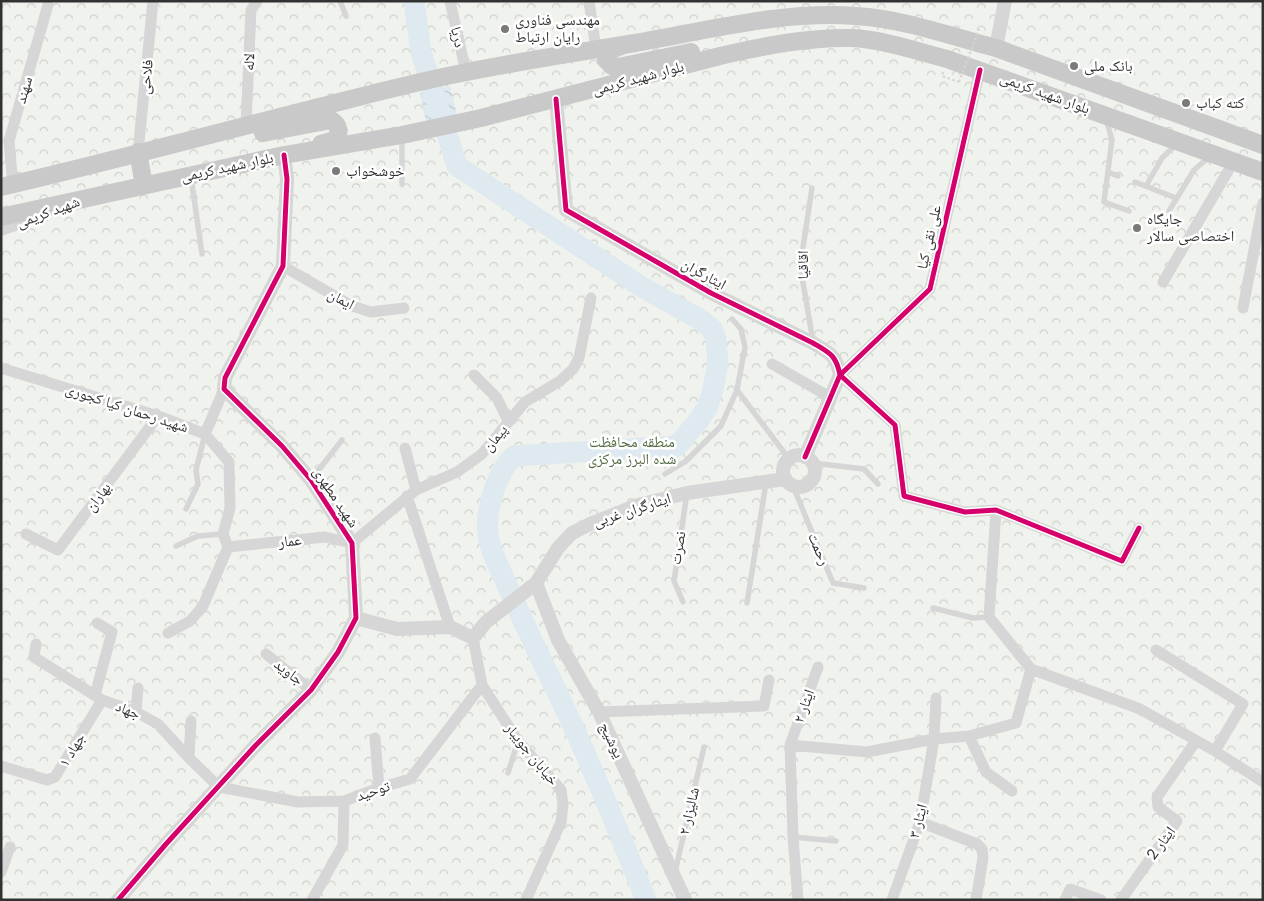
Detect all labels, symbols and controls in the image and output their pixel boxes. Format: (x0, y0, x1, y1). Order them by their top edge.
place label: مهندسی فناوری رایان ارتباط (515, 9, 600, 47)
marker: مهندسی فناوری رایان ارتباط (499, 23, 511, 35)
street label: دریا (446, 24, 471, 49)
street label: لاله (238, 53, 259, 71)
street label: بلوار شهید کریمی (590, 55, 686, 100)
place label: بانک ملی (1084, 55, 1133, 76)
street label: فلاحی (133, 58, 158, 96)
marker: بانک ملی (1068, 60, 1080, 72)
street label: بلوار شهید کریمی (997, 67, 1093, 119)
street label: سهند (10, 74, 37, 106)
place label: کته کباب (1196, 92, 1244, 113)
marker: کته کباب (1180, 97, 1192, 109)
street label: بلوار شهید کریمی (179, 146, 275, 187)
place label: خوشخواب (346, 160, 405, 181)
marker: خوشخواب (330, 165, 342, 177)
street label: شهید کریمی (13, 190, 83, 233)
street label: علی نقی کیا (911, 202, 946, 271)
place label: جایگاه اختصاصی سالار (1146, 208, 1234, 246)
marker: جایگاه اختصاصی سالار (1131, 222, 1143, 234)
street label: اقاقیا (792, 250, 813, 280)
street label: ایثارگران (678, 253, 730, 294)
street label: ایمان (324, 283, 358, 314)
street label: شهید رحمان کیا کجوری (63, 378, 191, 437)
street label: پیمان (477, 420, 512, 456)
park label: منطقه محافظت شده البرز مرکزی (588, 431, 676, 469)
street label: شهید مطهری (308, 462, 365, 531)
street label: بهاران (80, 478, 116, 516)
street label: ایثارگران غربی (590, 487, 673, 532)
street label: عمار (276, 529, 303, 552)
street label: رحمت (803, 529, 836, 569)
street label: نصرت (665, 530, 690, 566)
street label: جاوید (270, 653, 309, 690)
street label: ایثار ۲ (788, 686, 819, 726)
street label: جهاد (113, 695, 144, 724)
street label: خیابان جویبار (500, 717, 564, 790)
street label: یوشیج (595, 718, 630, 761)
street label: جهاد ۱ (53, 729, 90, 771)
street label: توحید (353, 775, 393, 806)
street label: شالیزار ۲ (673, 785, 704, 837)
street label: ایثار ۳ (903, 802, 932, 840)
street label: ایثار 2 (1141, 822, 1180, 864)

